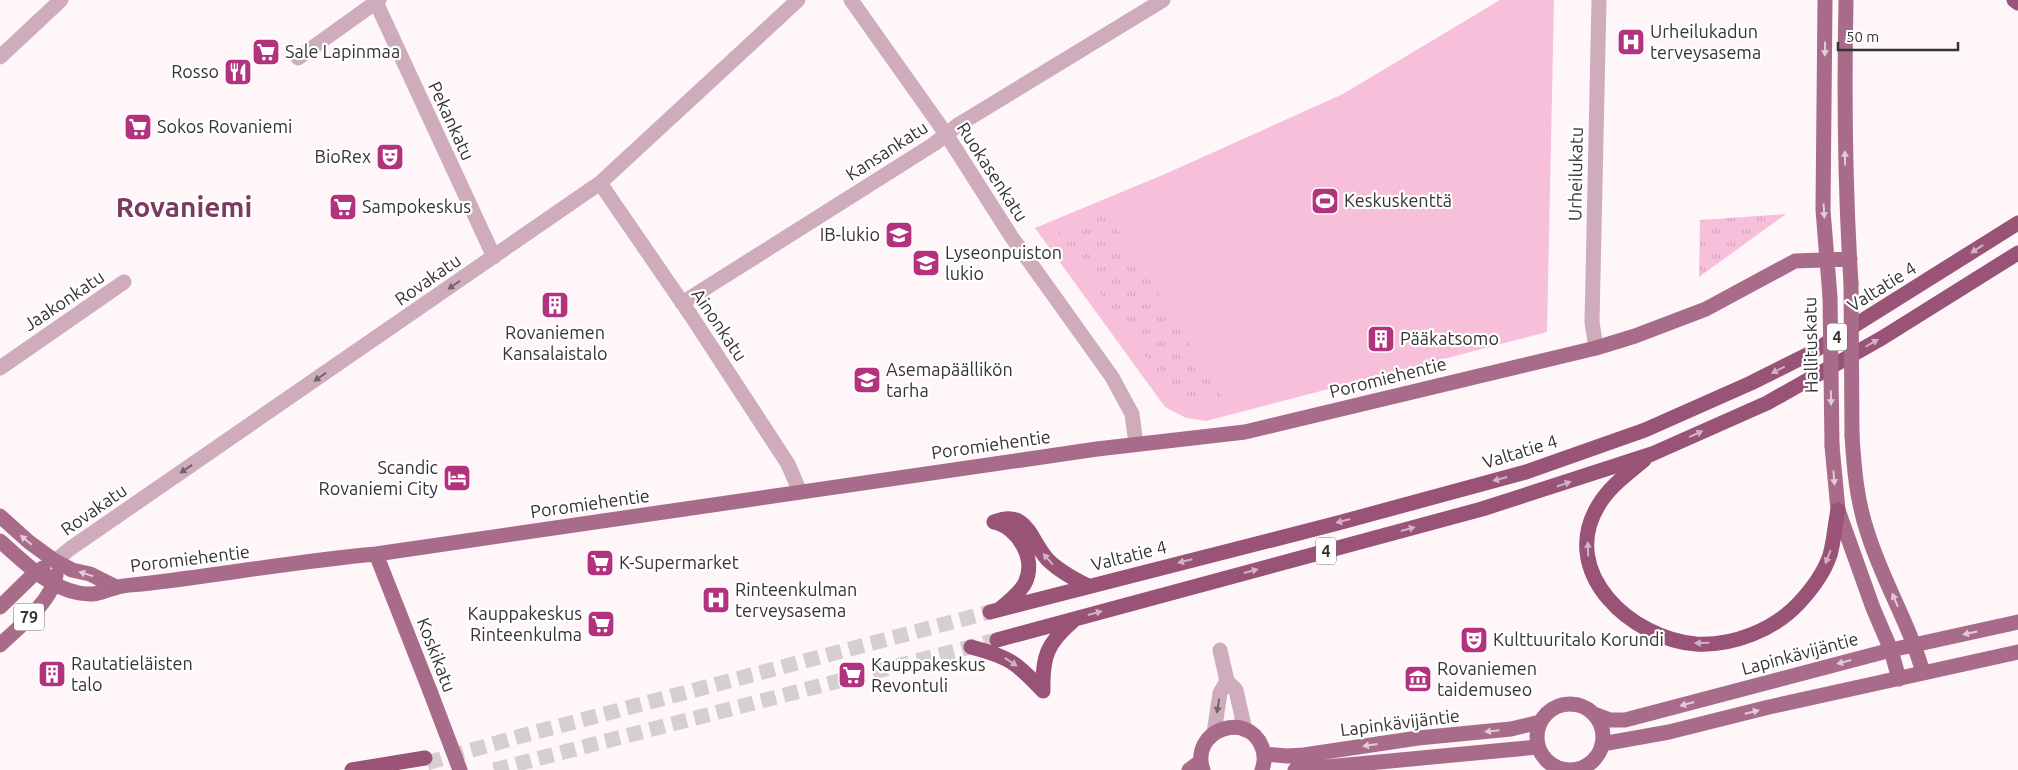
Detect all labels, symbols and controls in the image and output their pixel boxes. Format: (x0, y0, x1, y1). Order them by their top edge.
scale bar (1838, 20, 1958, 52)
place label: Urheilukadun terveysasema (1650, 21, 1761, 62)
hospital icon: Urheilukadun terveysasema (1616, 27, 1646, 57)
text: 50 m (1846, 28, 1879, 45)
supermarket icon: Sale Lapinmaa (251, 37, 281, 67)
place label: Sale Lapinmaa (285, 41, 400, 61)
one-way arrow (1821, 41, 1829, 57)
restaurant icon: Rosso (223, 57, 253, 87)
place label: Rosso (171, 61, 219, 81)
street label: Pekankatu (425, 78, 479, 163)
supermarket icon: Sokos Rovaniemi (123, 112, 153, 142)
place label: Sokos Rovaniemi (157, 116, 292, 136)
street label: Kansankatu (842, 116, 931, 184)
street label: Ruokasenkatu (953, 118, 1032, 225)
street label: Urheilukatu (1564, 127, 1586, 221)
theatre icon: BioRex (375, 142, 405, 172)
place label: BioRex (314, 146, 371, 166)
one-way arrow (1841, 150, 1849, 166)
sports icon: Keskuskenttä (1310, 186, 1340, 216)
place label: Keskuskenttä (1344, 190, 1452, 210)
district label: Rovaniemi (116, 191, 252, 222)
supermarket icon: Sampokeskus (328, 192, 358, 222)
place label: Sampokeskus (362, 196, 471, 216)
one-way arrow (1820, 203, 1828, 219)
school or university icon: IB-lukio (884, 220, 914, 250)
place label: IB-lukio (820, 224, 880, 244)
place label: Lyseonpuiston lukio (945, 242, 1062, 283)
one-way arrow (1970, 244, 1984, 254)
school or university icon: Lyseonpuiston lukio (911, 248, 941, 278)
street label: Rovakatu (391, 249, 464, 309)
street label: Valtatie 4 (1844, 257, 1919, 315)
street label: Jaakonkatu (19, 266, 107, 334)
one-way arrow (447, 280, 461, 290)
street label: Ainonkatu (688, 285, 751, 364)
building icon: Rovaniemen Kansalaistalo (540, 290, 570, 320)
street label: Hallituskatu (1799, 297, 1821, 393)
place label: Rovaniemen Kansalaistalo (502, 322, 608, 363)
building icon: Pääkatsomo (1366, 324, 1396, 354)
road number: 4 (1827, 324, 1847, 351)
place label: Pääkatsomo (1400, 328, 1499, 348)
one-way arrow (1865, 339, 1878, 348)
street label: Poromiehentie (1327, 353, 1448, 401)
place label: Asemapäällikön tarha (886, 359, 1013, 400)
school or university icon: Asemapäällikön tarha (852, 365, 882, 395)
one-way arrow (1771, 366, 1786, 374)
one-way arrow (313, 372, 327, 382)
one-way arrow (1827, 390, 1835, 406)
street label: Poromiehentie (930, 426, 1052, 462)
street label: Valtatie 4 (1480, 430, 1559, 472)
one-way arrow (1689, 430, 1703, 438)
place label: Scandic Rovaniemi City (319, 457, 438, 498)
hotel icon: Scandic Rovaniemi City (442, 463, 472, 493)
one-way arrow (179, 464, 193, 474)
one-way arrow (1830, 470, 1838, 486)
one-way arrow (1492, 475, 1507, 483)
street label: Rovakatu (57, 479, 130, 539)
one-way arrow (1557, 480, 1572, 487)
street label: Poromiehentie (529, 485, 651, 521)
one-way arrow (1335, 518, 1350, 526)
one-way arrow (1401, 525, 1416, 533)
one-way arrow (21, 534, 33, 546)
street label: Valtatie 4 (1089, 536, 1169, 574)
road number: 4 (1316, 538, 1336, 564)
one-way arrow (1584, 540, 1592, 556)
street label: Poromiehentie (129, 541, 251, 575)
supermarket icon: K-Supermarket (585, 548, 615, 578)
one-way arrow (1824, 550, 1831, 565)
place label: K-Supermarket (619, 552, 739, 572)
one-way arrow (1042, 553, 1054, 565)
one-way arrow (1178, 557, 1193, 565)
one-way arrow (1244, 567, 1259, 575)
one-way arrow (78, 569, 93, 577)
place label: Rinteenkulman terveysasema (735, 579, 857, 620)
hospital icon: Rinteenkulman terveysasema (701, 585, 731, 615)
one-way arrow (1891, 592, 1899, 607)
place label: Kauppakeskus Rinteenkulma (468, 603, 582, 644)
road number: 79 (14, 604, 44, 630)
supermarket icon: Kauppakeskus Rinteenkulma (586, 609, 616, 639)
one-way arrow (1087, 609, 1102, 617)
street label: Koskikatu (414, 615, 460, 695)
theatre icon: Kulttuuritalo Korundi (1459, 625, 1489, 655)
street label: Lapinkävijäntie (1739, 628, 1860, 678)
place label: Kulttuuritalo Korundi (1493, 629, 1664, 649)
one-way arrow (1963, 629, 1978, 637)
one-way arrow (1694, 639, 1710, 647)
place label: Rautatieläisten talo (71, 653, 193, 694)
place label: Kauppakeskus Revontuli (871, 654, 986, 695)
one-way arrow (1005, 657, 1018, 666)
place label: Rovaniemen taidemuseo (1437, 658, 1537, 699)
one-way arrow (1836, 658, 1851, 666)
building icon: Rautatieläisten talo (37, 659, 67, 689)
supermarket icon: Kauppakeskus Revontuli (837, 660, 867, 690)
museum icon: Rovaniemen taidemuseo (1403, 664, 1433, 694)
one-way arrow (1214, 698, 1222, 714)
one-way arrow (1679, 700, 1694, 708)
street label: Lapinkävijäntie (1339, 705, 1461, 739)
one-way arrow (1744, 708, 1759, 716)
one-way arrow (1484, 727, 1500, 735)
one-way arrow (1361, 742, 1377, 750)

